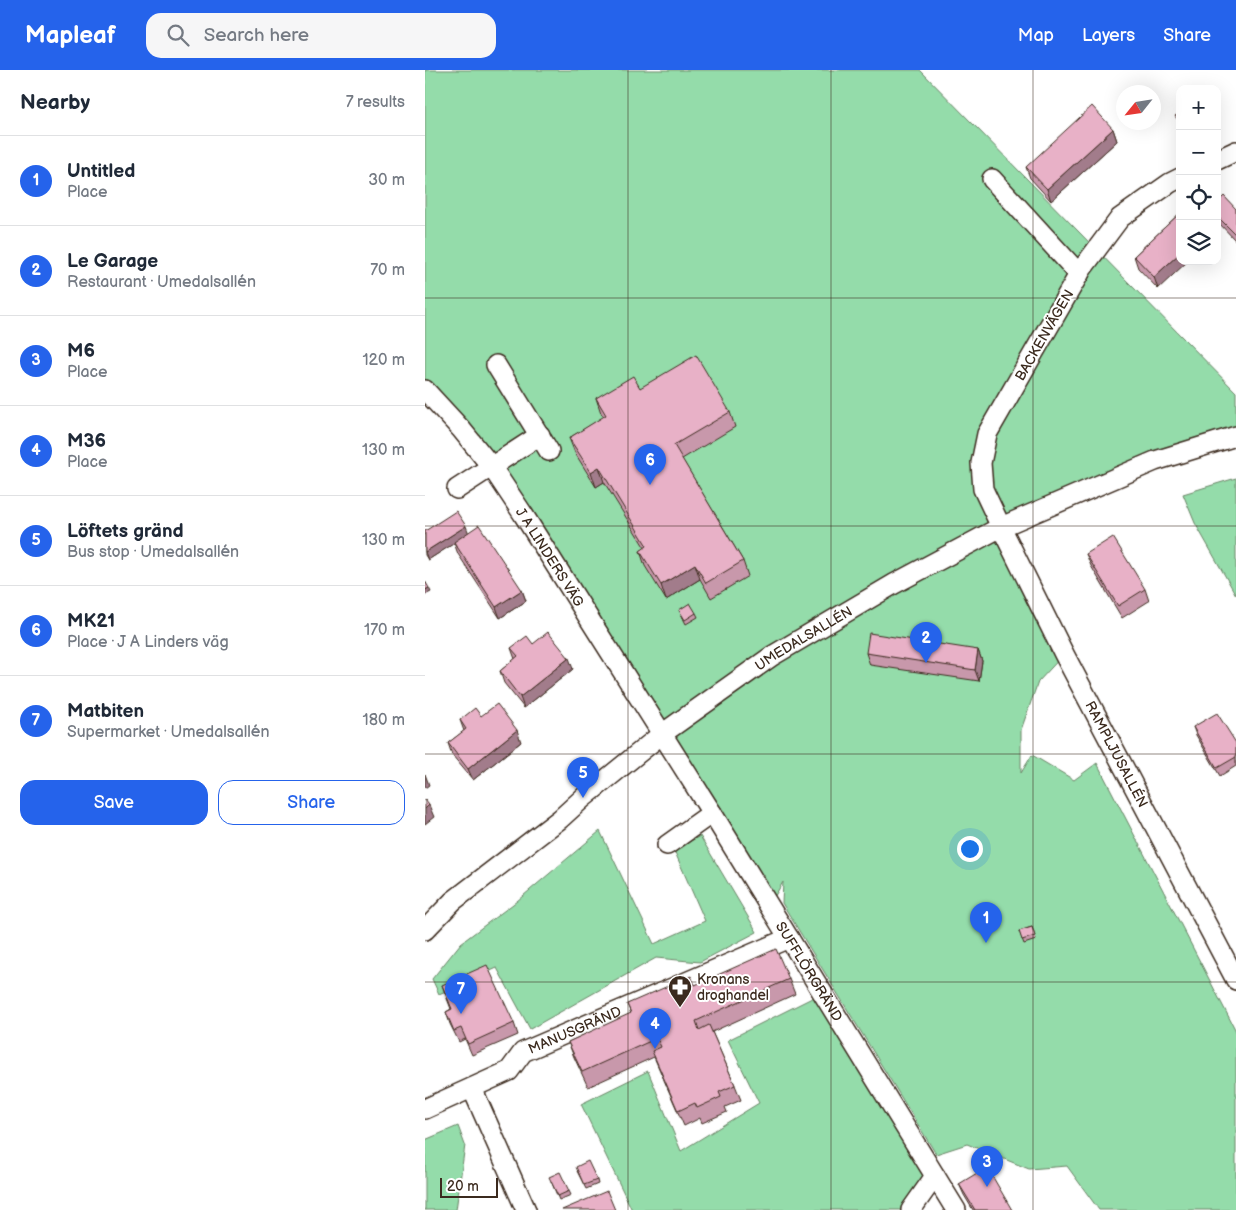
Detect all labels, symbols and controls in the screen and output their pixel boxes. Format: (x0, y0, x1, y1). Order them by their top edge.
search box (146, 13, 496, 58)
text: Mapleaf (25, 21, 116, 50)
icon: search (164, 21, 192, 49)
text: Search here (204, 24, 309, 47)
text: Map (1018, 25, 1054, 46)
text: Layers (1082, 25, 1135, 46)
text: Share (1163, 25, 1211, 46)
north arrow (1116, 85, 1161, 130)
map controls (1176, 85, 1221, 265)
button: + (1176, 85, 1221, 130)
text: Nearby (20, 90, 90, 115)
text: 7 results (346, 93, 405, 112)
button: − (1176, 130, 1221, 175)
text: Untitled (67, 160, 135, 183)
text: 1 (33, 171, 39, 190)
text: 30 m (368, 171, 405, 190)
button: locate (1176, 175, 1221, 220)
text: Place (67, 183, 108, 202)
button: layers (1176, 220, 1221, 265)
text: Le Garage (67, 250, 158, 273)
text: 2 (31, 261, 41, 280)
text: 70 m (370, 261, 405, 280)
text: Restaurant · Umedalsallén (67, 273, 256, 292)
street label: BACKENVÄGEN (1011, 287, 1077, 384)
text: M6 (67, 340, 95, 363)
text: 3 (31, 351, 41, 370)
text: 120 m (362, 351, 405, 370)
text: Place (67, 363, 108, 382)
text: M36 (67, 430, 106, 453)
text: 4 (31, 441, 41, 460)
text: 130 m (362, 441, 405, 460)
pin: 6 (634, 444, 666, 485)
text: Place (67, 453, 108, 472)
street label: J A LINDERS VÄG (512, 504, 588, 610)
text: Löftets gränd (67, 520, 184, 543)
text: 5 (31, 531, 41, 550)
text: 130 m (362, 531, 405, 550)
text: Bus stop · Umedalsallén (67, 543, 239, 562)
street label: UMEDALSALLÉN (752, 603, 855, 674)
text: MK21 (67, 610, 115, 633)
text: 6 (31, 621, 41, 640)
text: 170 m (364, 621, 405, 640)
pin: 2 (910, 622, 942, 663)
text: Place · J A Linders väg (67, 633, 229, 652)
street label: RAMPLJUSALLÉN (1081, 698, 1151, 811)
text: Matbiten (67, 700, 144, 723)
text: 7 (32, 711, 40, 730)
text: 180 m (363, 711, 405, 730)
text: Supermarket · Umedalsallén (67, 723, 269, 742)
pin: 5 (567, 757, 599, 798)
button: Save (20, 780, 208, 825)
button: Share (218, 780, 405, 825)
your location (957, 836, 983, 862)
pin: 1 (970, 902, 1002, 943)
street label: SUFFLÖRGRÄND (772, 919, 846, 1025)
place label: Kronans droghandel (697, 971, 769, 1004)
pin: 7 (445, 973, 477, 1014)
pharmacy icon: Kronans droghandel (667, 974, 693, 1008)
street label: MANUSGRÄND (526, 1003, 624, 1058)
pin: 4 (639, 1008, 671, 1049)
pin: 3 (971, 1146, 1003, 1187)
scale bar (440, 1175, 497, 1198)
text: 20 m (447, 1178, 479, 1195)

